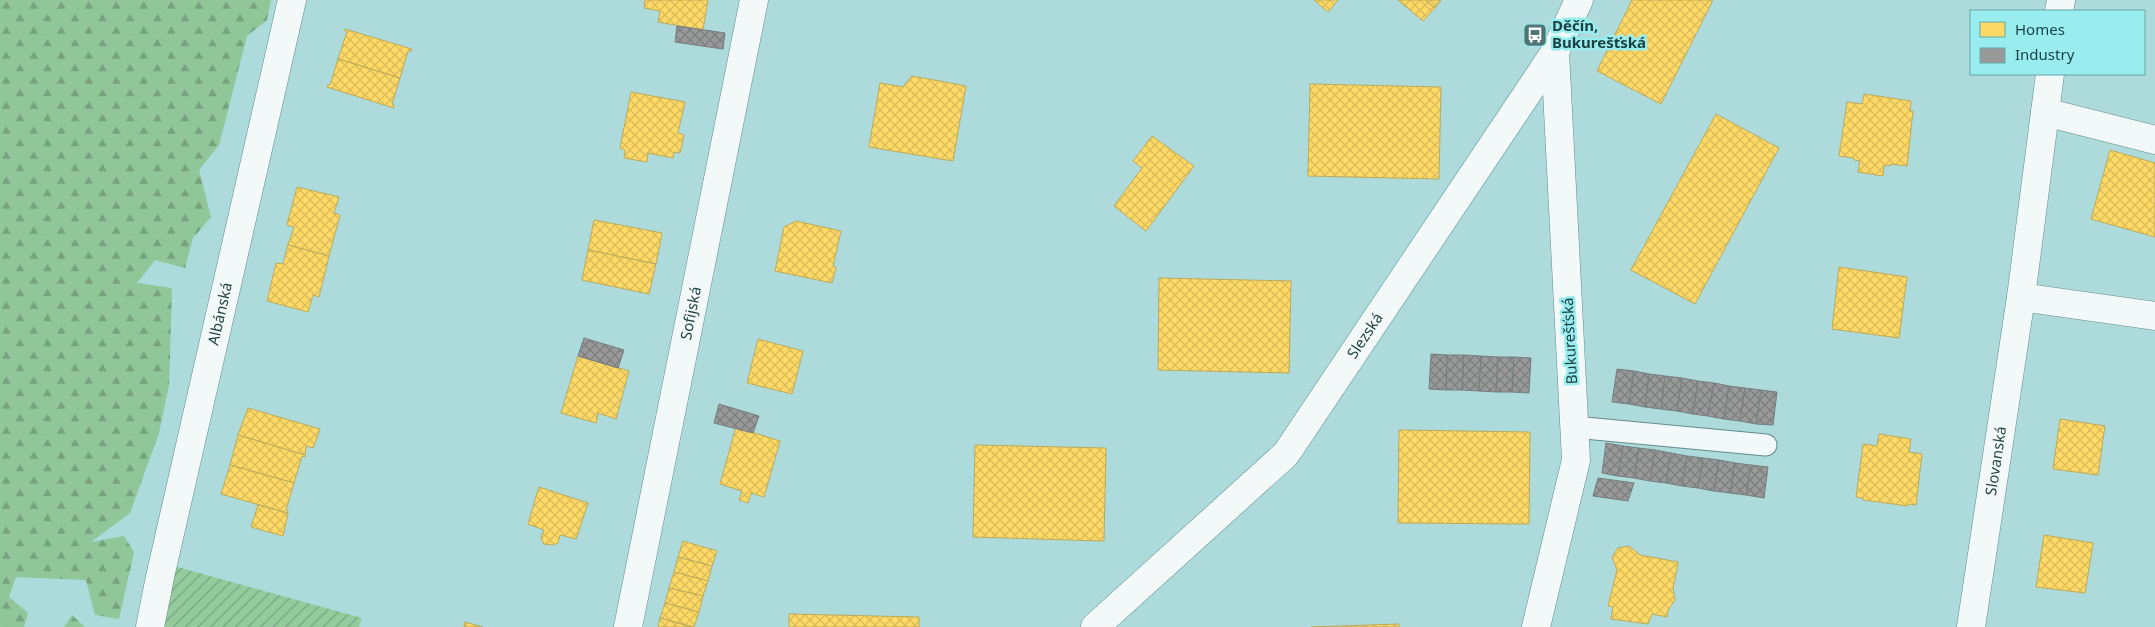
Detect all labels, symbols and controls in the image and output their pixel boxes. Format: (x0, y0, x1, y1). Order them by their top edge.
legend (1970, 10, 2145, 75)
place label: Děčín, Bukurešťská (1552, 15, 1646, 52)
text: Homes (2015, 19, 2065, 39)
bus stop icon: Děčín, Bukurešťská (1522, 22, 1548, 48)
text: Industry (2015, 44, 2075, 64)
street label: Albánská (202, 280, 236, 347)
street label: Sofijská (675, 285, 705, 341)
street label: Bukurešťská (1557, 297, 1581, 385)
street label: Slezská (1342, 308, 1387, 362)
street label: Slovanská (1980, 425, 2010, 497)

